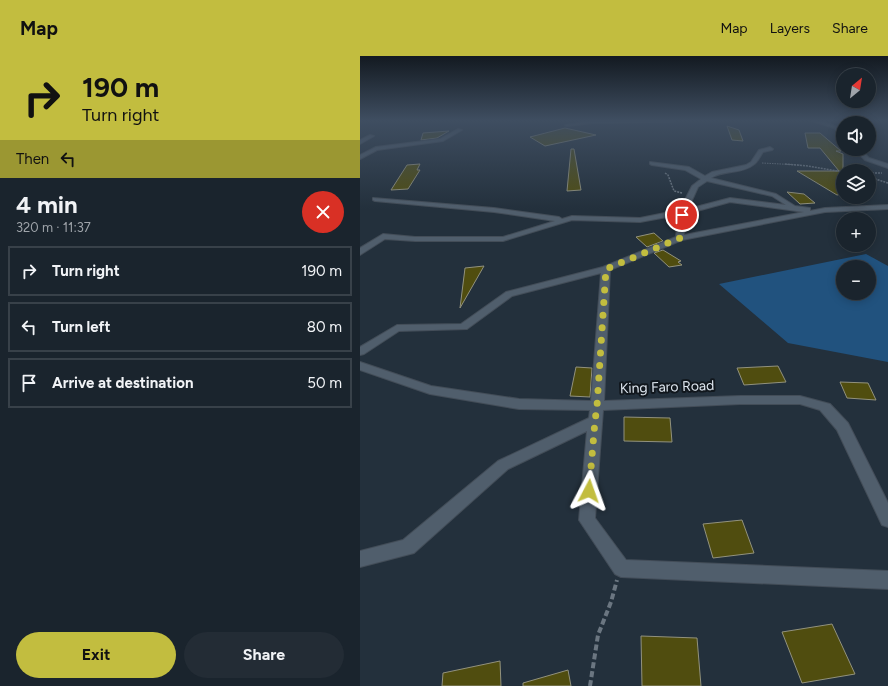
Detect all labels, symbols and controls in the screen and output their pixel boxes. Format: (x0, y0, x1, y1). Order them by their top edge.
text: Map (20, 17, 58, 40)
text: Map (720, 20, 748, 37)
text: Layers (770, 20, 810, 37)
text: Share (832, 20, 868, 37)
north arrow (836, 68, 876, 108)
map controls (836, 68, 876, 300)
text: 190 m (82, 70, 159, 104)
icon: right (16, 72, 68, 124)
text: Turn right (82, 104, 159, 126)
button: sound (836, 116, 876, 156)
icon: left (57, 148, 79, 170)
text: Then (16, 150, 49, 168)
button: layers (836, 164, 876, 204)
text: 4 min (16, 190, 78, 219)
button: close (302, 191, 344, 233)
pin (665, 198, 699, 232)
icon: arrive (671, 204, 693, 226)
button: + (836, 212, 876, 252)
text: 320 m · 11:37 (16, 220, 91, 235)
icon: right (18, 260, 40, 282)
button: − (836, 260, 876, 300)
text: Turn right (52, 262, 120, 280)
text: 190 m (301, 262, 342, 280)
icon: left (18, 316, 40, 338)
text: Turn left (52, 318, 110, 336)
text: 80 m (307, 318, 342, 336)
icon: arrive (18, 372, 40, 394)
text: Arrive at destination (52, 374, 193, 392)
text: 50 m (307, 374, 342, 392)
street label: King Faro Road (619, 377, 715, 397)
position arrow (568, 470, 610, 512)
button: Exit (16, 632, 176, 678)
button: Share (184, 632, 344, 678)

